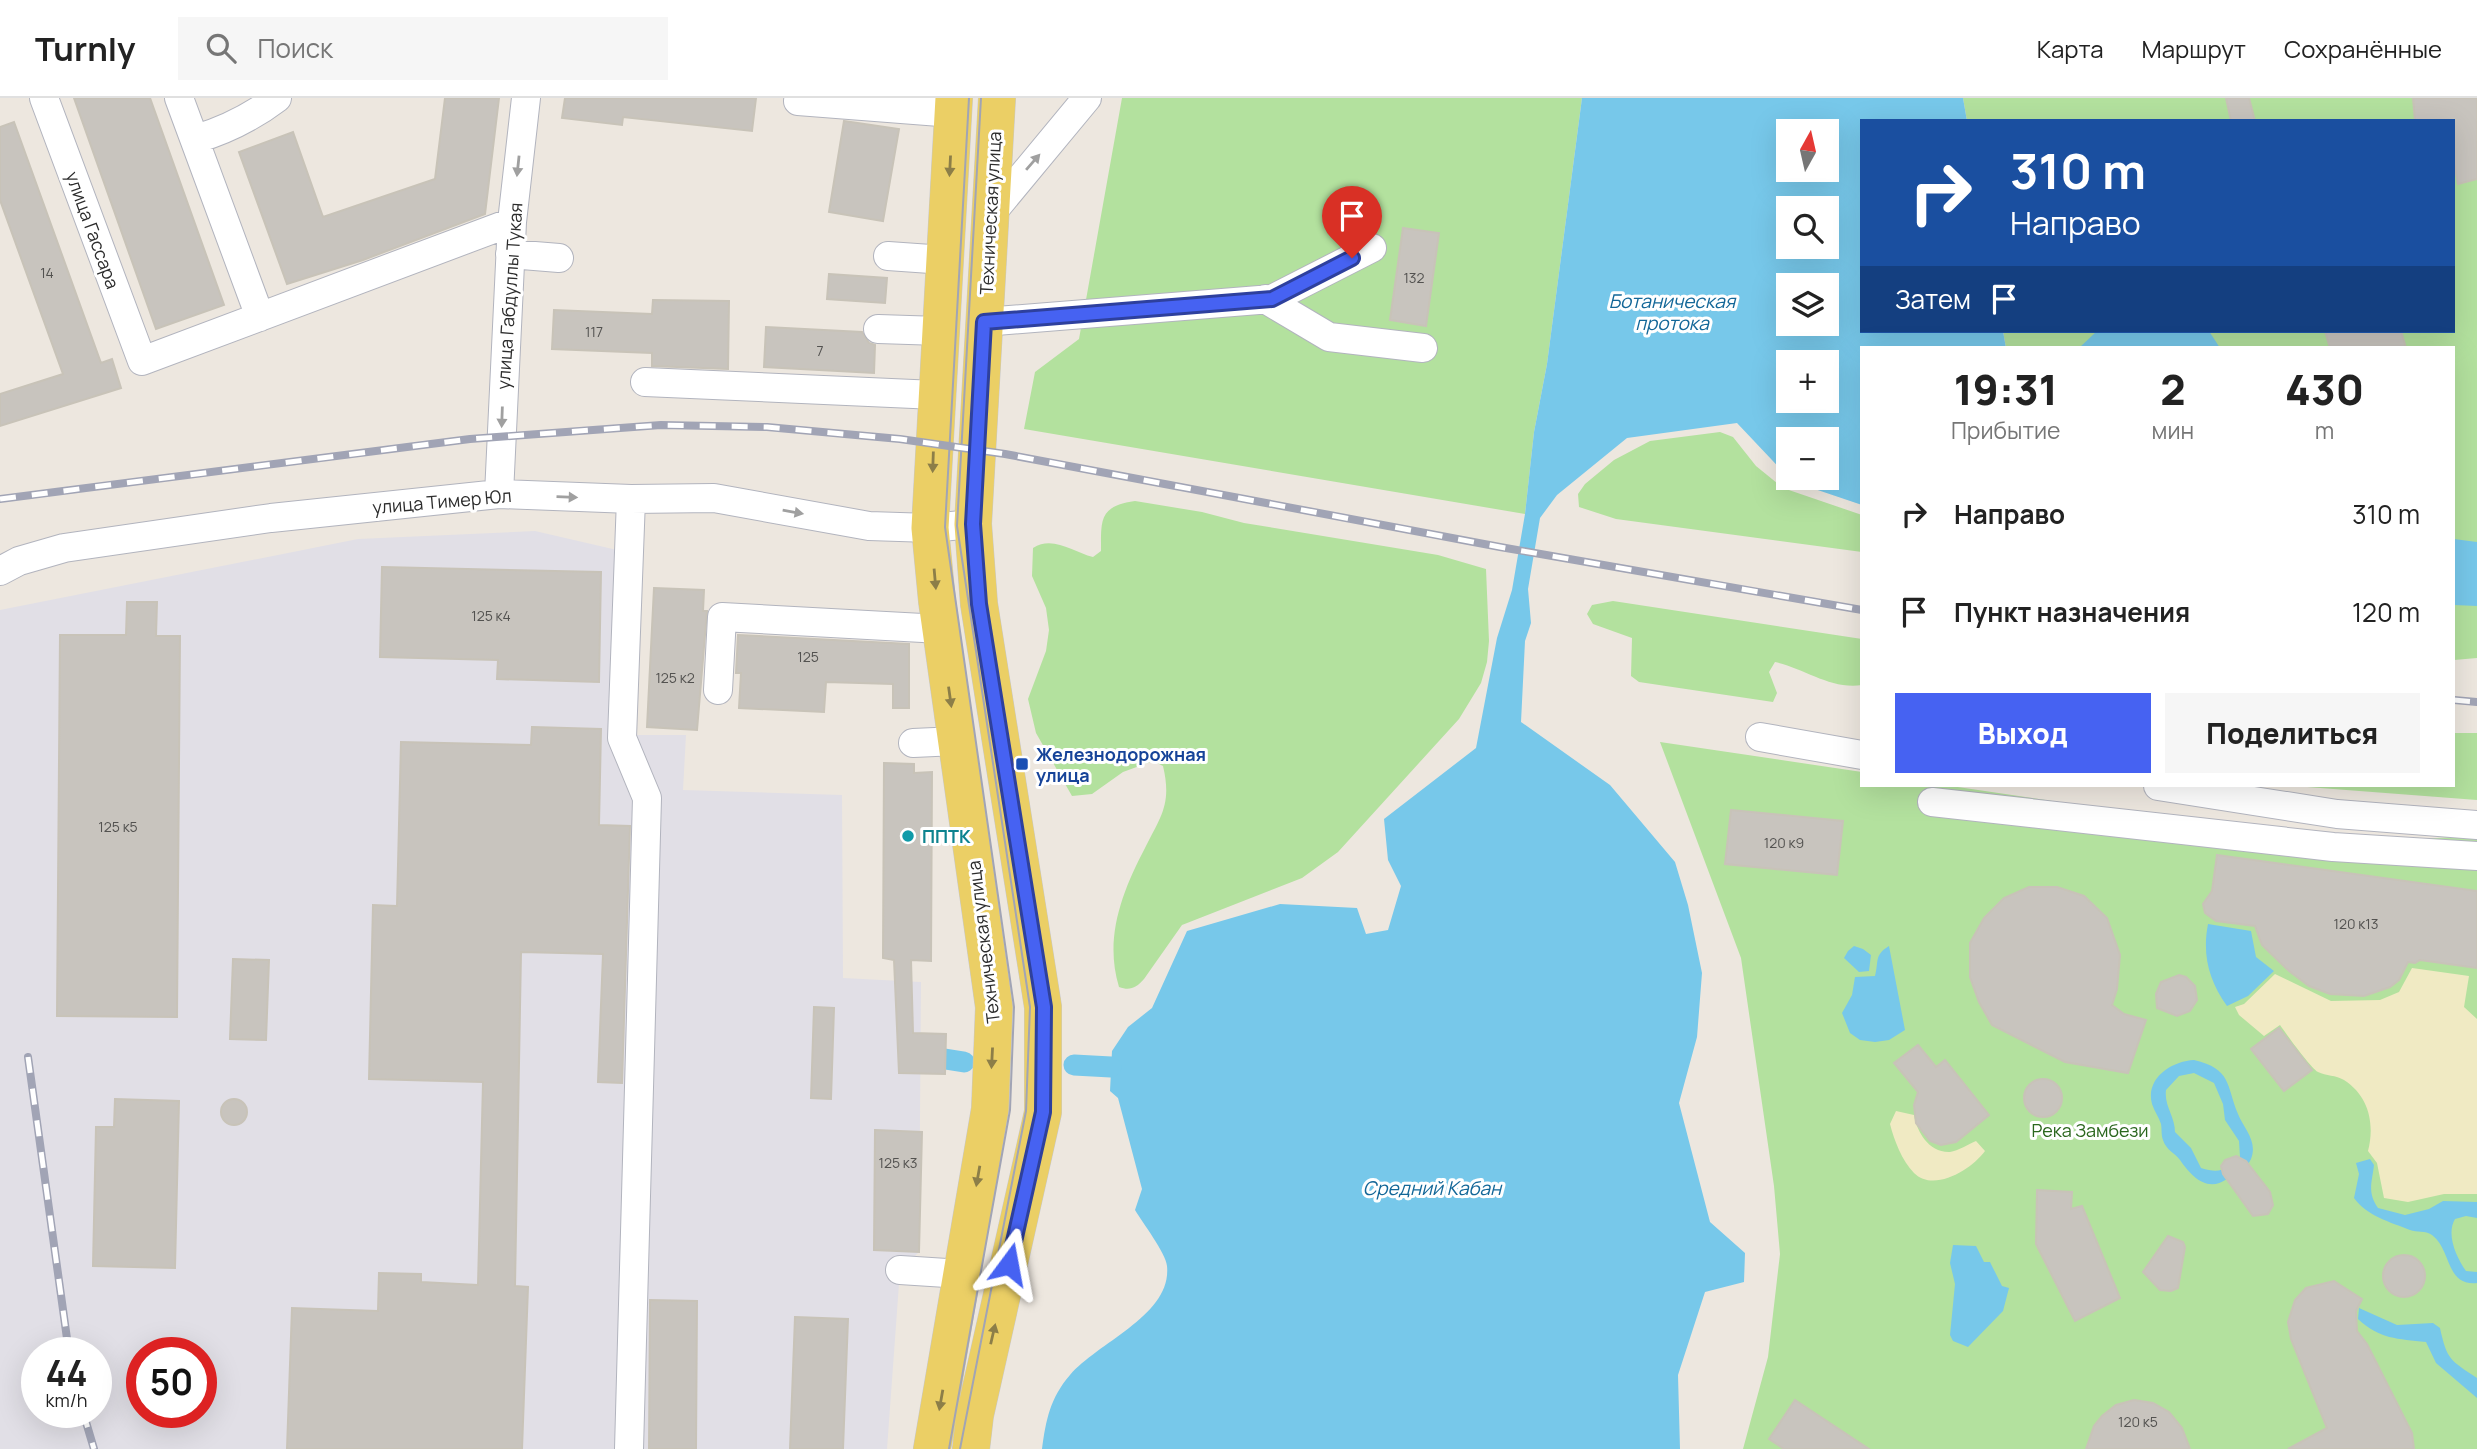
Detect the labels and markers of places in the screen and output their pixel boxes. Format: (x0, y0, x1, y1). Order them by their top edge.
pin (1322, 186, 1382, 258)
place label: Железнодорожная улица (1036, 742, 1206, 787)
marker: Железнодорожная улица (1014, 756, 1030, 772)
place label: ППТК (922, 824, 971, 848)
marker: ППТК (900, 828, 916, 844)

